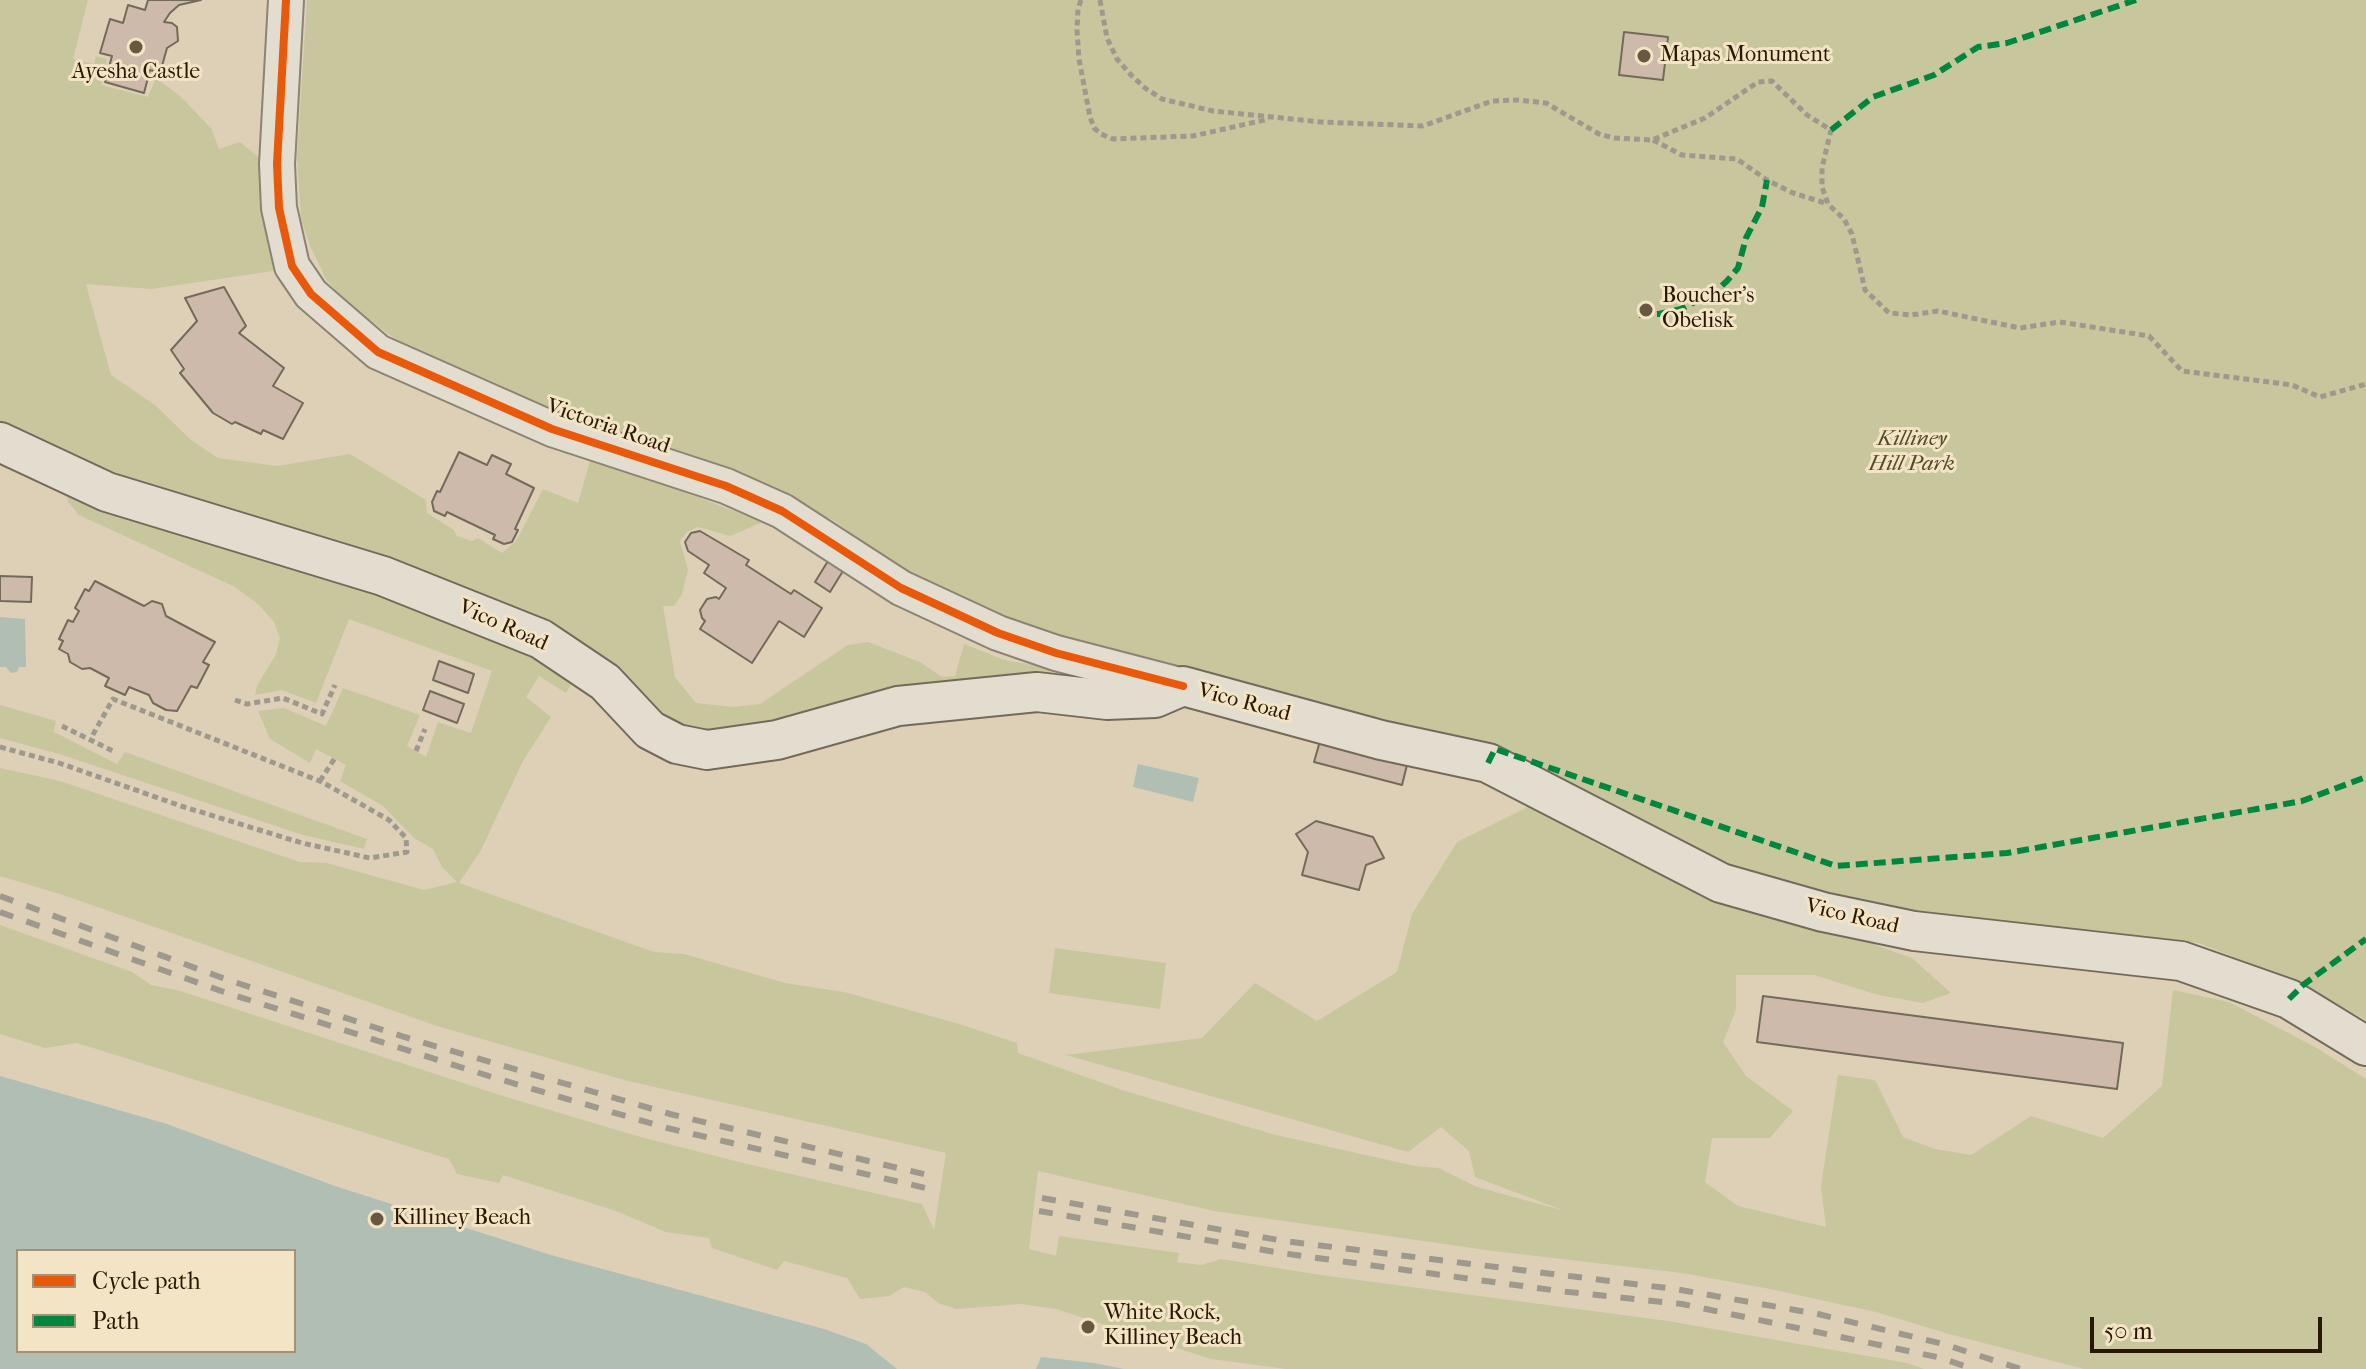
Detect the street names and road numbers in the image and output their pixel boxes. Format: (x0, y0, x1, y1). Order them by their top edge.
street label: Victoria Road (543, 394, 673, 460)
street label: Vico Road (454, 595, 552, 657)
street label: Vico Road (1195, 678, 1293, 728)
street label: Vico Road (1803, 893, 1901, 941)

